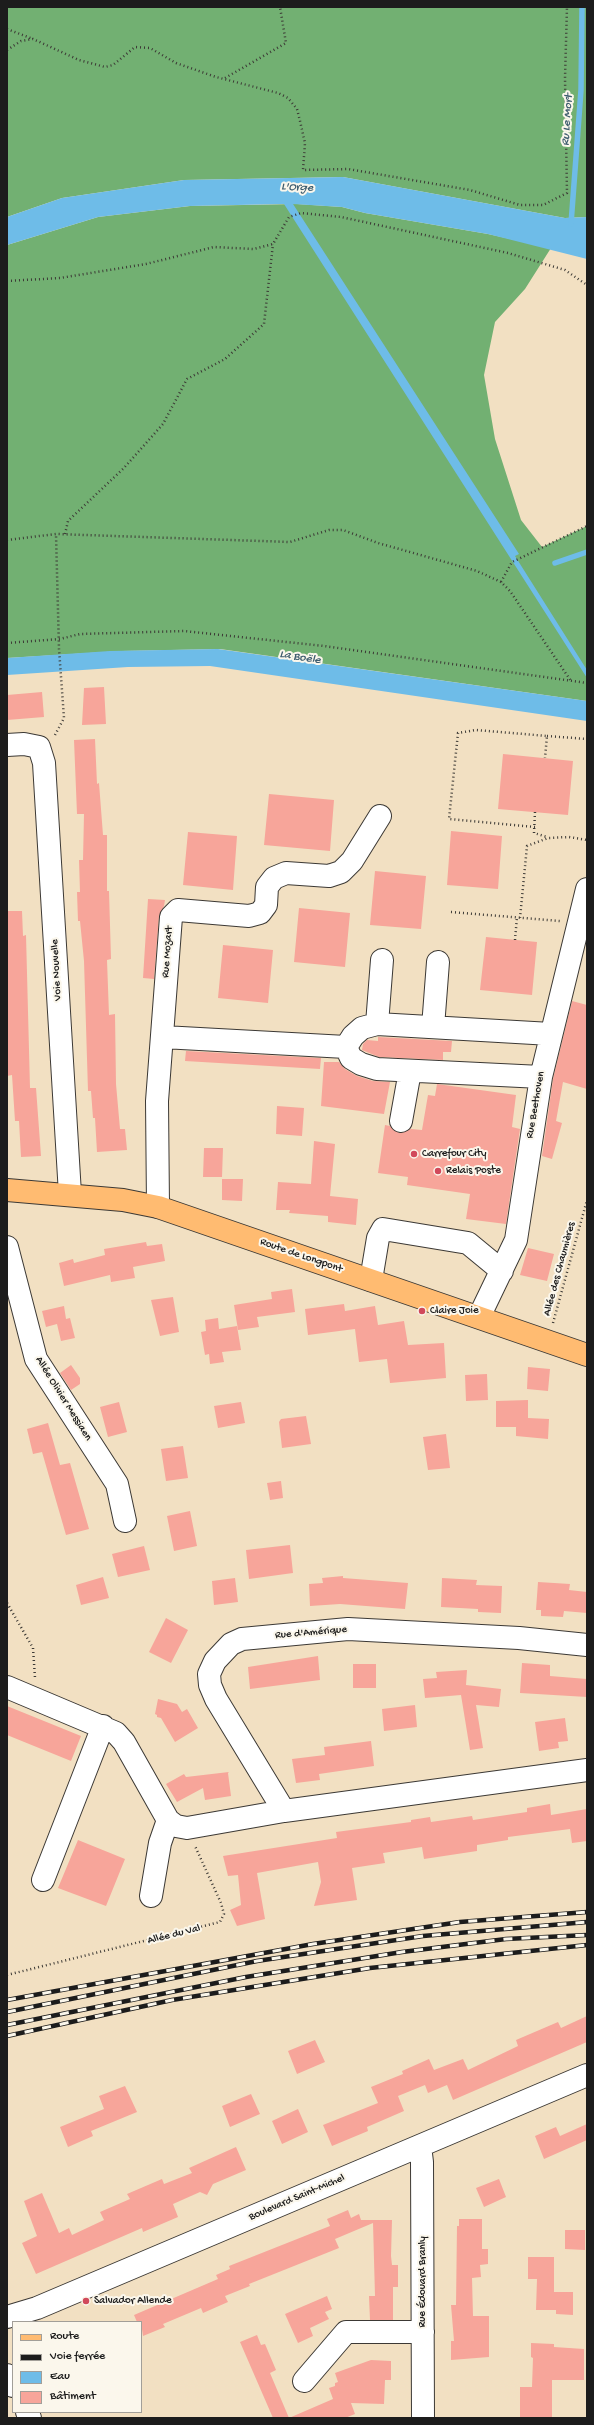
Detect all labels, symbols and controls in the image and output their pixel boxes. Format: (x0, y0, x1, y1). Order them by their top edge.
water label: Ru Le Mort (559, 94, 577, 146)
water label: L'Orge (281, 180, 313, 196)
water label: La Boële (278, 648, 322, 668)
street label: Rue Mozart (160, 926, 176, 978)
street label: Voie Nouvelle (49, 939, 65, 1001)
street label: Rue Beethoven (524, 1070, 548, 1140)
place label: Carrefour City (422, 1147, 487, 1161)
marker: Carrefour City (409, 1149, 419, 1159)
place label: Relais Poste (446, 1164, 501, 1178)
marker: Relais Poste (433, 1166, 443, 1176)
street label: Allée des Chaumières (541, 1221, 579, 1317)
street label: Route de Longpont (258, 1236, 344, 1276)
place label: Claire Joie (430, 1304, 479, 1318)
marker: Claire Joie (417, 1306, 427, 1316)
street label: Allée Olivier Messiaen (32, 1354, 94, 1444)
street label: Rue d'Amérique (275, 1623, 347, 1643)
street label: Allée du Val (146, 1922, 202, 1948)
street label: Boulevard Saint-Michel (247, 2172, 347, 2224)
street label: Rue Édouard Branly (416, 2236, 430, 2328)
place label: Salvador Allende (94, 2294, 172, 2308)
marker: Salvador Allende (81, 2296, 91, 2306)
legend (12, 2321, 142, 2413)
text: Route (50, 2330, 79, 2344)
text: Voie ferrée (50, 2350, 105, 2364)
text: Eau (50, 2370, 70, 2384)
text: Bâtiment (50, 2390, 96, 2404)

